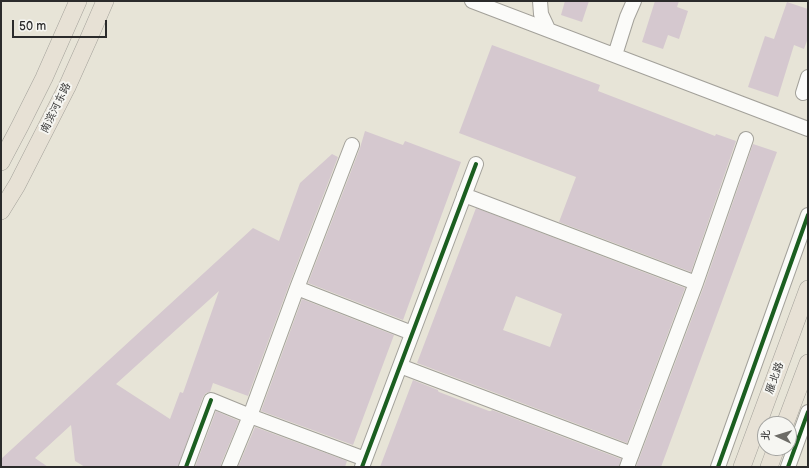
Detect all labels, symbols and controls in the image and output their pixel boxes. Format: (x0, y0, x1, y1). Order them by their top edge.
scale bar (14, 12, 109, 38)
text: 50 m (19, 19, 46, 34)
street label: 南滨河东路 (38, 80, 74, 136)
street label: 雁北路 (763, 360, 787, 396)
north arrow (757, 416, 797, 456)
text: 北 (759, 429, 772, 441)

